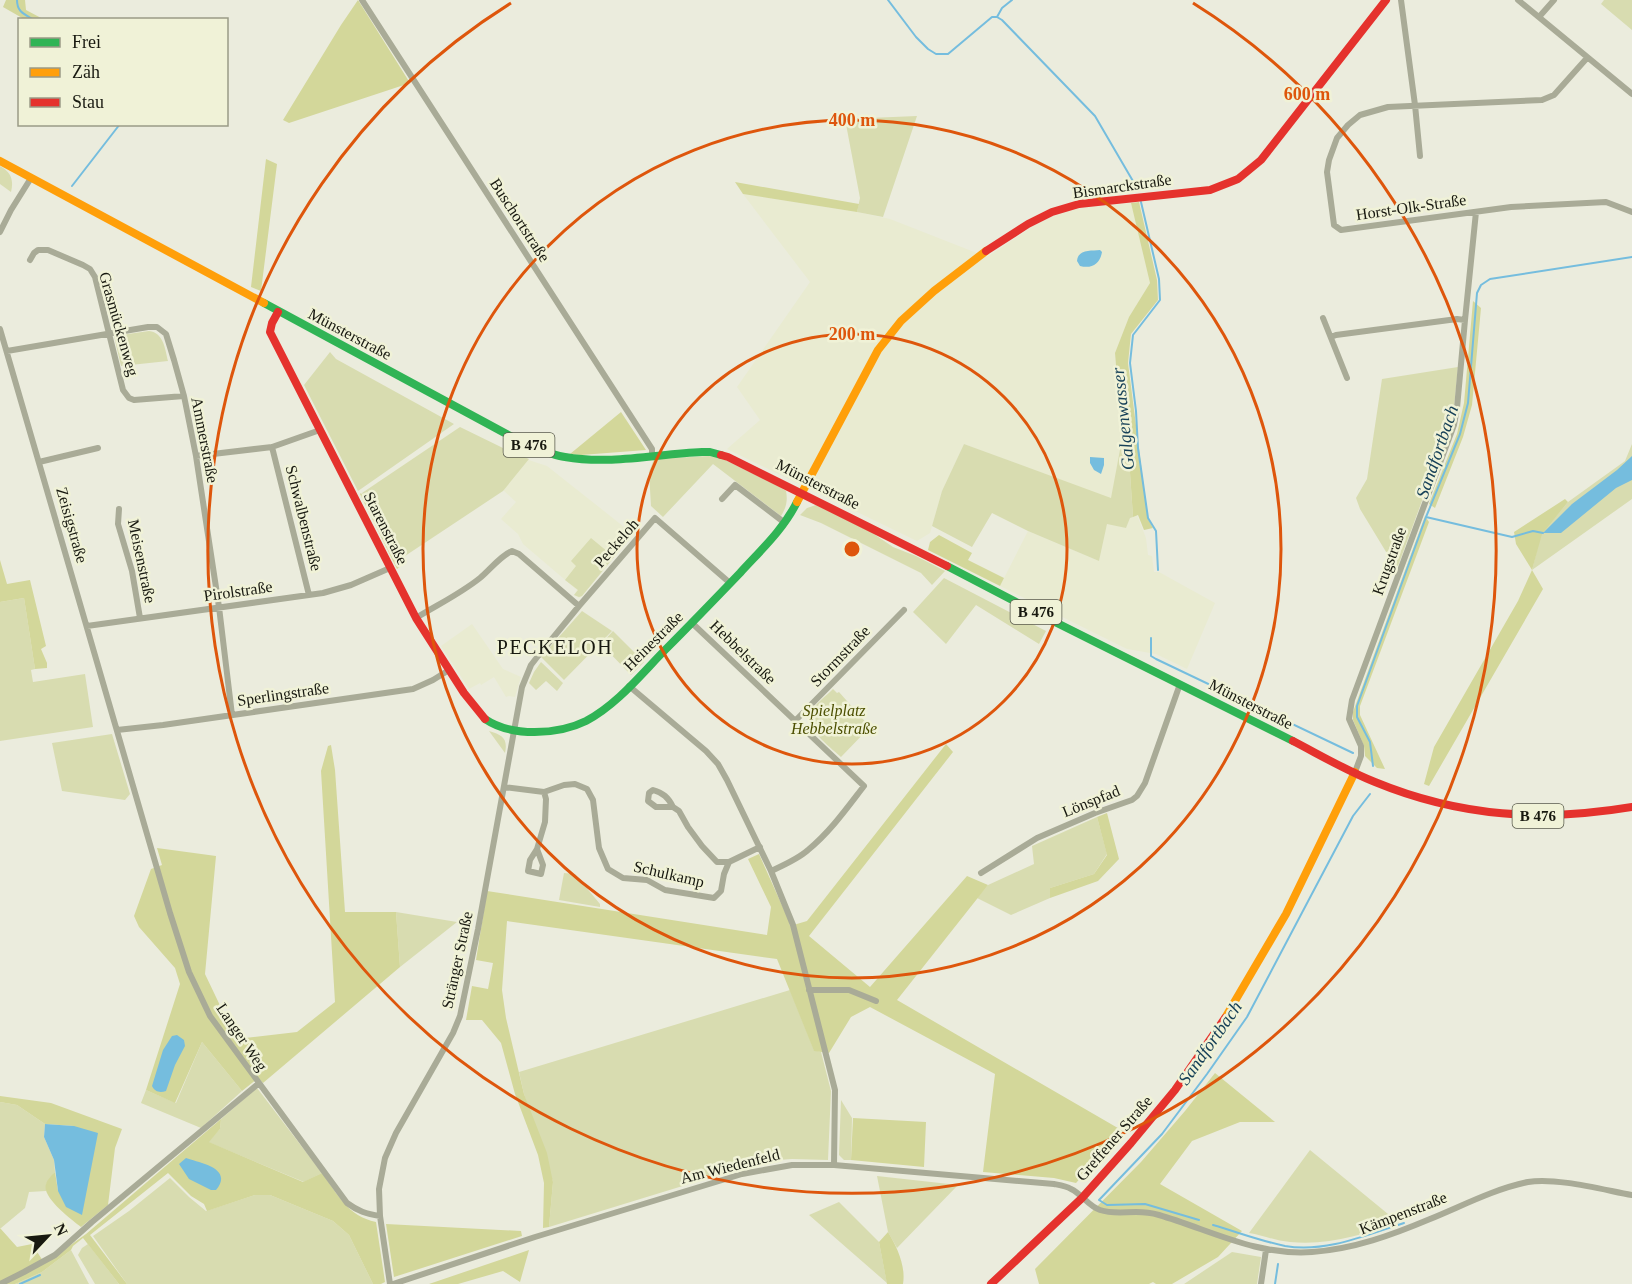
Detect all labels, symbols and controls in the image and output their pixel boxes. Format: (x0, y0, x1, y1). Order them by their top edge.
legend (18, 18, 228, 126)
text: Frei (72, 32, 101, 52)
text: Zäh (72, 62, 100, 82)
text: 600 m (1284, 84, 1330, 104)
text: Stau (72, 92, 104, 112)
text: 400 m (829, 110, 875, 130)
street label: Bismarckstraße (1072, 171, 1172, 201)
street label: Buschortstraße (487, 175, 553, 265)
street label: Horst-Olk-Straße (1355, 191, 1467, 223)
street label: Grasmückenweg (95, 270, 142, 378)
street label: Münsterstraße (306, 305, 394, 363)
text: 200 m (829, 324, 875, 344)
water label: Galgenwasser (1108, 366, 1138, 471)
street label: Ammerstraße (188, 396, 222, 484)
water label: Sandfortbach (1412, 403, 1462, 501)
road number: B 476 (504, 433, 554, 457)
street label: Münsterstraße (773, 456, 863, 512)
street label: Schwalbenstraße (283, 463, 325, 573)
street label: Zeisigstraße (52, 485, 91, 565)
street label: Starenstraße (360, 489, 412, 567)
street label: Peckeloh (590, 515, 642, 571)
street label: Meisenstraße (125, 518, 159, 604)
street label: Krugstraße (1369, 525, 1410, 598)
centre of rings (842, 539, 862, 559)
street label: Pirolstraße (202, 578, 274, 604)
road number: B 476 (1010, 600, 1062, 624)
street label: Heinestraße (620, 608, 686, 674)
street label: Hebbelstraße (707, 617, 779, 687)
street label: Stormstraße (807, 622, 873, 690)
district label: PECKELOH (497, 636, 613, 658)
street label: Münsterstraße (1206, 676, 1296, 732)
street label: Sperlingstraße (236, 679, 330, 710)
park label: Spielplatz Hebbelstraße (790, 702, 877, 737)
street label: Lönspfad (1060, 782, 1123, 821)
road number: B 476 (1512, 804, 1564, 828)
street label: Schulkamp (632, 858, 706, 891)
street label: Stränger Straße (438, 910, 477, 1010)
water label: Sandfortbach (1174, 998, 1246, 1088)
street label: Langer Weg (212, 1000, 271, 1075)
street label: Greffener Straße (1073, 1092, 1155, 1184)
street label: Am Wiedenfeld (679, 1145, 781, 1187)
street label: Kämpenstraße (1357, 1189, 1450, 1238)
north arrow (18, 1206, 78, 1266)
text: N (51, 1221, 71, 1239)

